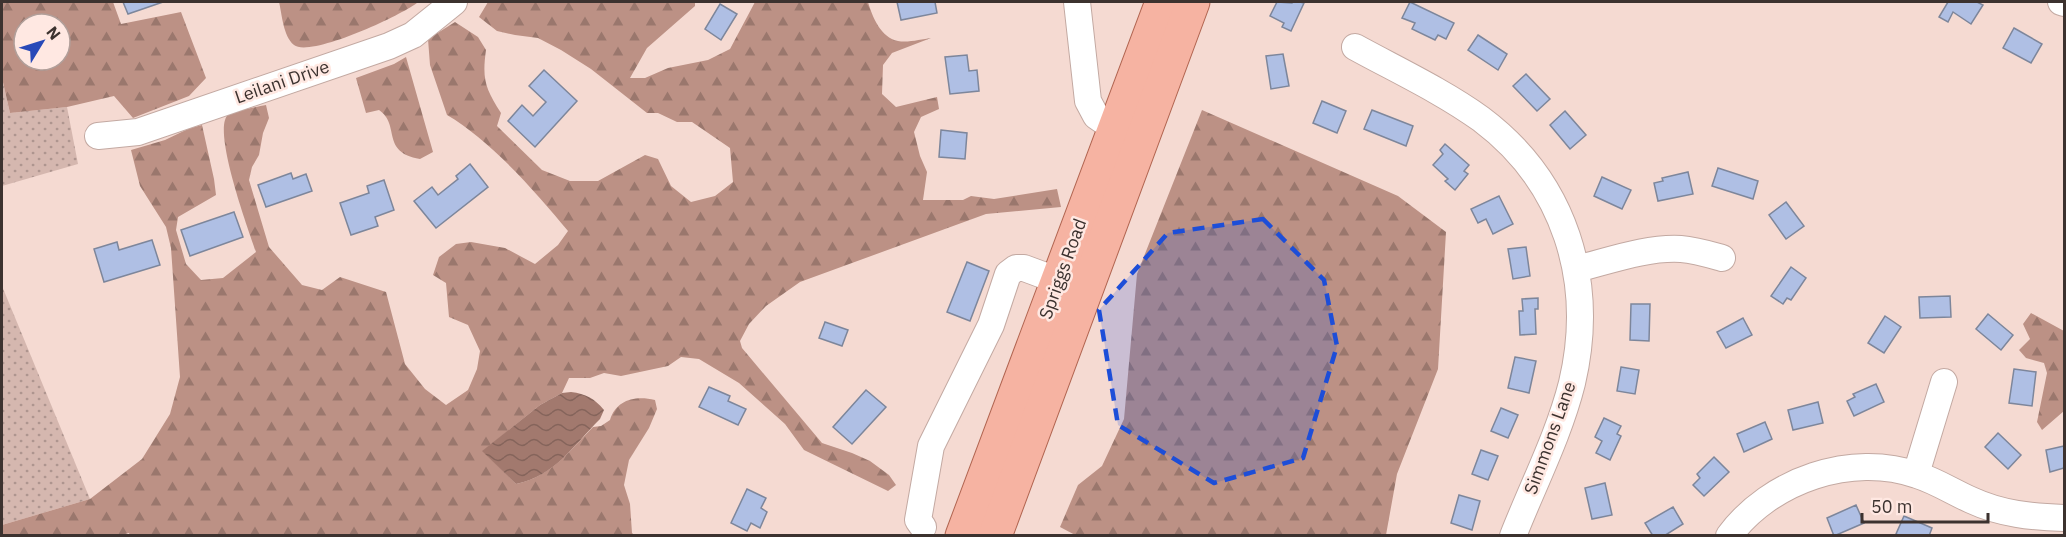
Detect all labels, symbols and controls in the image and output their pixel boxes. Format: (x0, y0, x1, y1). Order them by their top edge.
north arrow (12, 12, 72, 72)
text: N (42, 22, 65, 43)
street label: Leilani Drive (232, 55, 332, 108)
street label: Spriggs Road (1034, 215, 1091, 322)
street label: Simmons Lane (1518, 378, 1581, 497)
scale bar (1862, 486, 1988, 524)
text: 50 m (1871, 495, 1913, 518)

